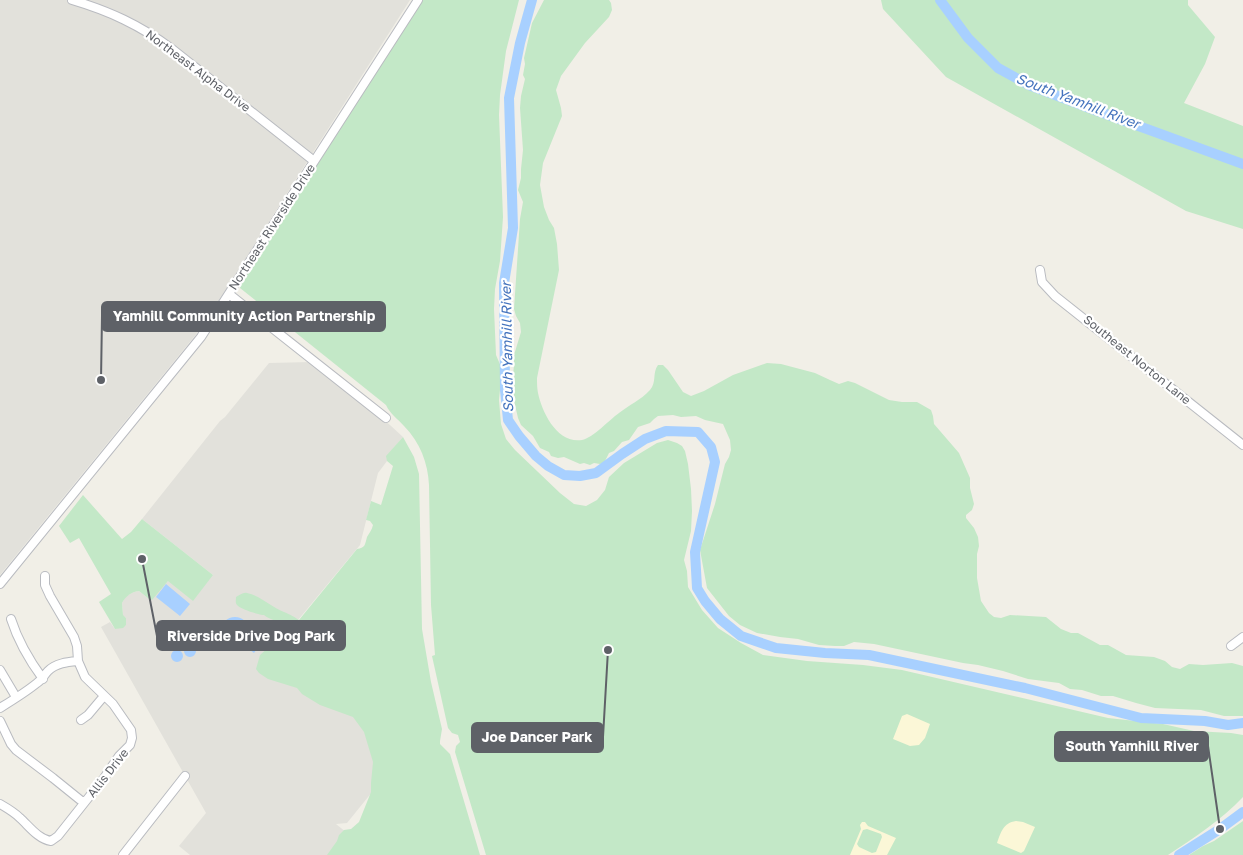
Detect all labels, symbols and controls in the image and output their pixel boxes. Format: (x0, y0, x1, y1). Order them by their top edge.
street label: Northeast Alpha Drive (143, 26, 254, 115)
water label: South Yamhill River (1014, 69, 1145, 133)
street label: Northeast Riverside Drive (225, 161, 318, 293)
water label: South Yamhill River (497, 279, 516, 413)
callout: Yamhill Community Action Partnership (102, 302, 385, 331)
text: Yamhill Community Action Partnership (113, 307, 376, 324)
street label: Southeast Norton Lane (1081, 312, 1194, 408)
callout: Riverside Drive Dog Park (157, 621, 345, 650)
text: Riverside Drive Dog Park (167, 627, 335, 644)
callout: Joe Dancer Park (472, 723, 603, 752)
text: Joe Dancer Park (482, 728, 592, 745)
callout: South Yamhill River (1055, 732, 1208, 761)
text: South Yamhill River (1065, 737, 1199, 754)
street label: Allis Drive (84, 745, 131, 800)

